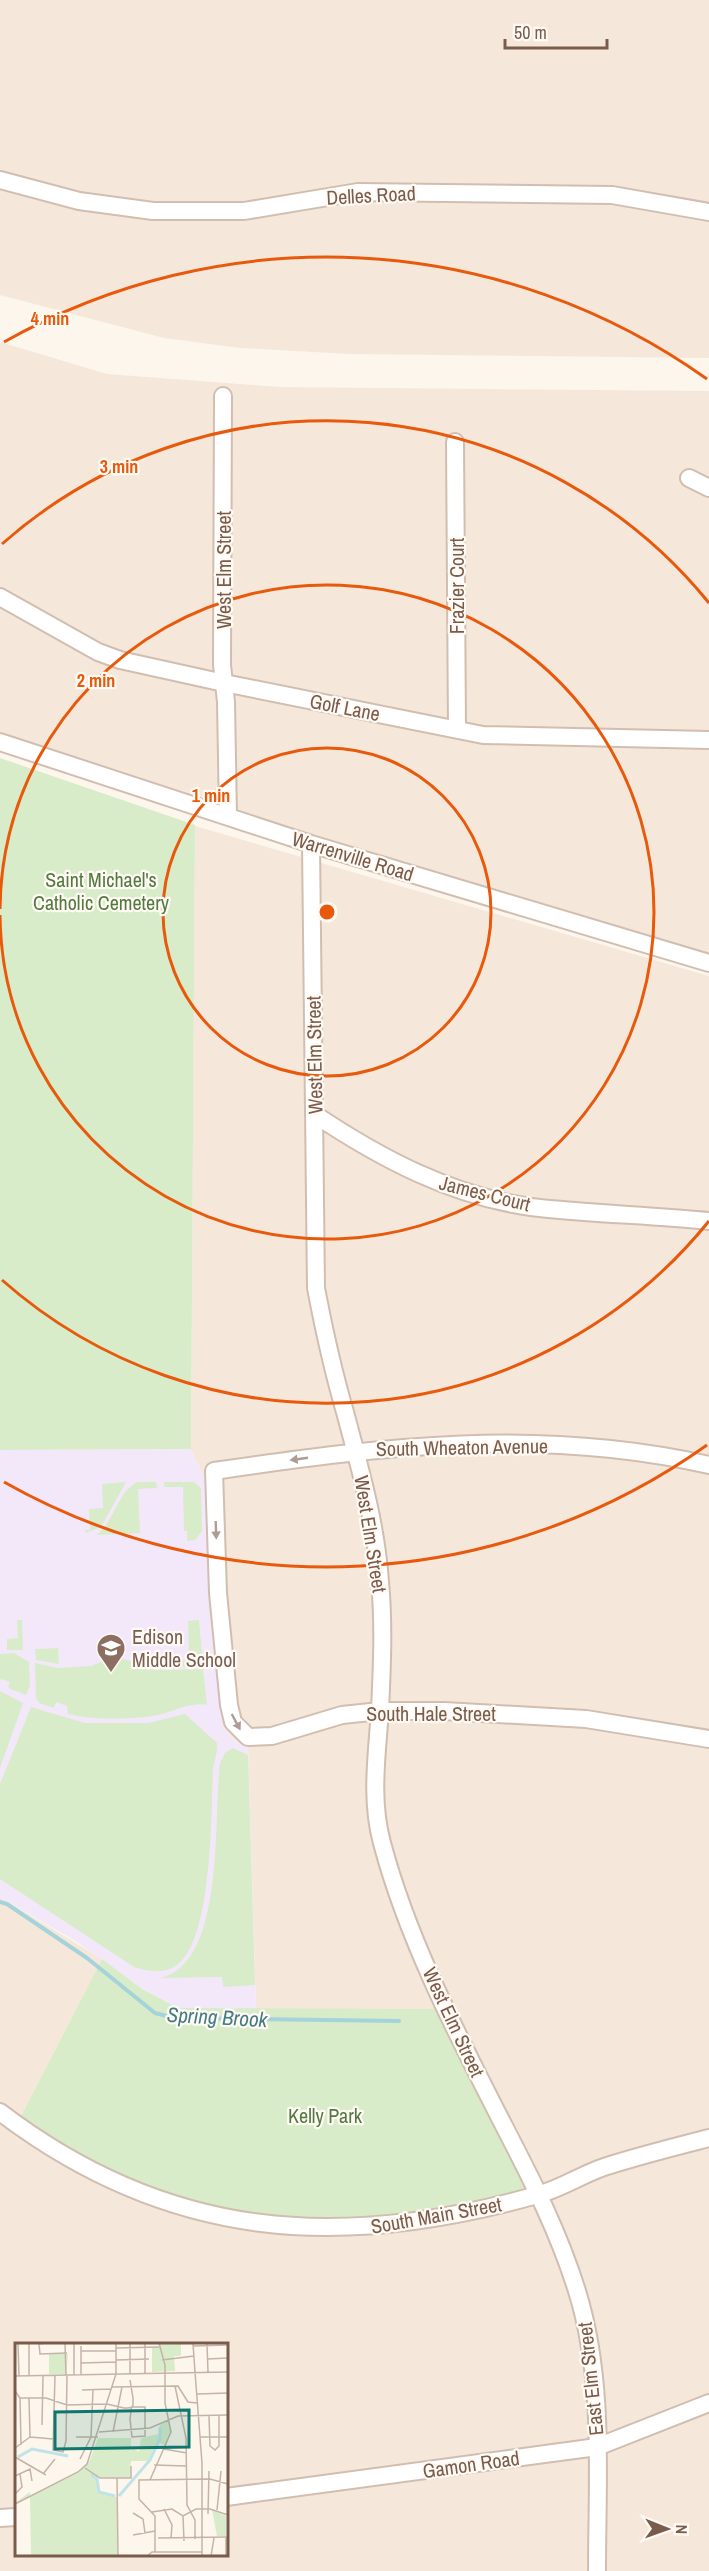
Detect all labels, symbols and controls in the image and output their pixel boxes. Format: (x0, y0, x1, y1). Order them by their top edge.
scale bar (505, 12, 607, 50)
text: 50 m (514, 20, 547, 45)
street label: Delles Road (326, 179, 416, 211)
text: 4 min (31, 306, 69, 331)
text: 3 min (100, 454, 138, 479)
street label: West Elm Street (210, 510, 237, 629)
street label: Frazier Court (443, 537, 470, 634)
text: 2 min (77, 668, 115, 693)
street label: Golf Lane (308, 687, 382, 727)
text: 1 min (192, 783, 230, 808)
street label: Warrenville Road (289, 825, 417, 887)
park label: Saint Michael's Catholic Cemetery (33, 866, 170, 916)
centre of rings (317, 902, 337, 922)
street label: West Elm Street (299, 995, 329, 1114)
street label: James Court (437, 1169, 534, 1217)
street label: South Wheaton Avenue (376, 1432, 548, 1462)
one-way arrow (289, 1454, 308, 1463)
street label: West Elm Street (348, 1474, 394, 1595)
one-way arrow (211, 1520, 221, 1539)
place label: Edison Middle School (132, 1623, 236, 1673)
school or university icon: Edison Middle School (95, 1632, 127, 1674)
street label: South Hale Street (366, 1700, 496, 1727)
one-way arrow (231, 1714, 241, 1731)
street label: West Elm Street (417, 1963, 491, 2082)
water label: Spring Brook (166, 2000, 269, 2034)
park label: Kelly Park (288, 2102, 363, 2129)
street label: South Main Street (369, 2190, 504, 2240)
street label: East Elm Street (571, 2320, 609, 2437)
inset map (15, 2343, 228, 2556)
street label: Gamon Road (421, 2444, 521, 2484)
north arrow (637, 2499, 697, 2559)
text: N (671, 2524, 693, 2534)

